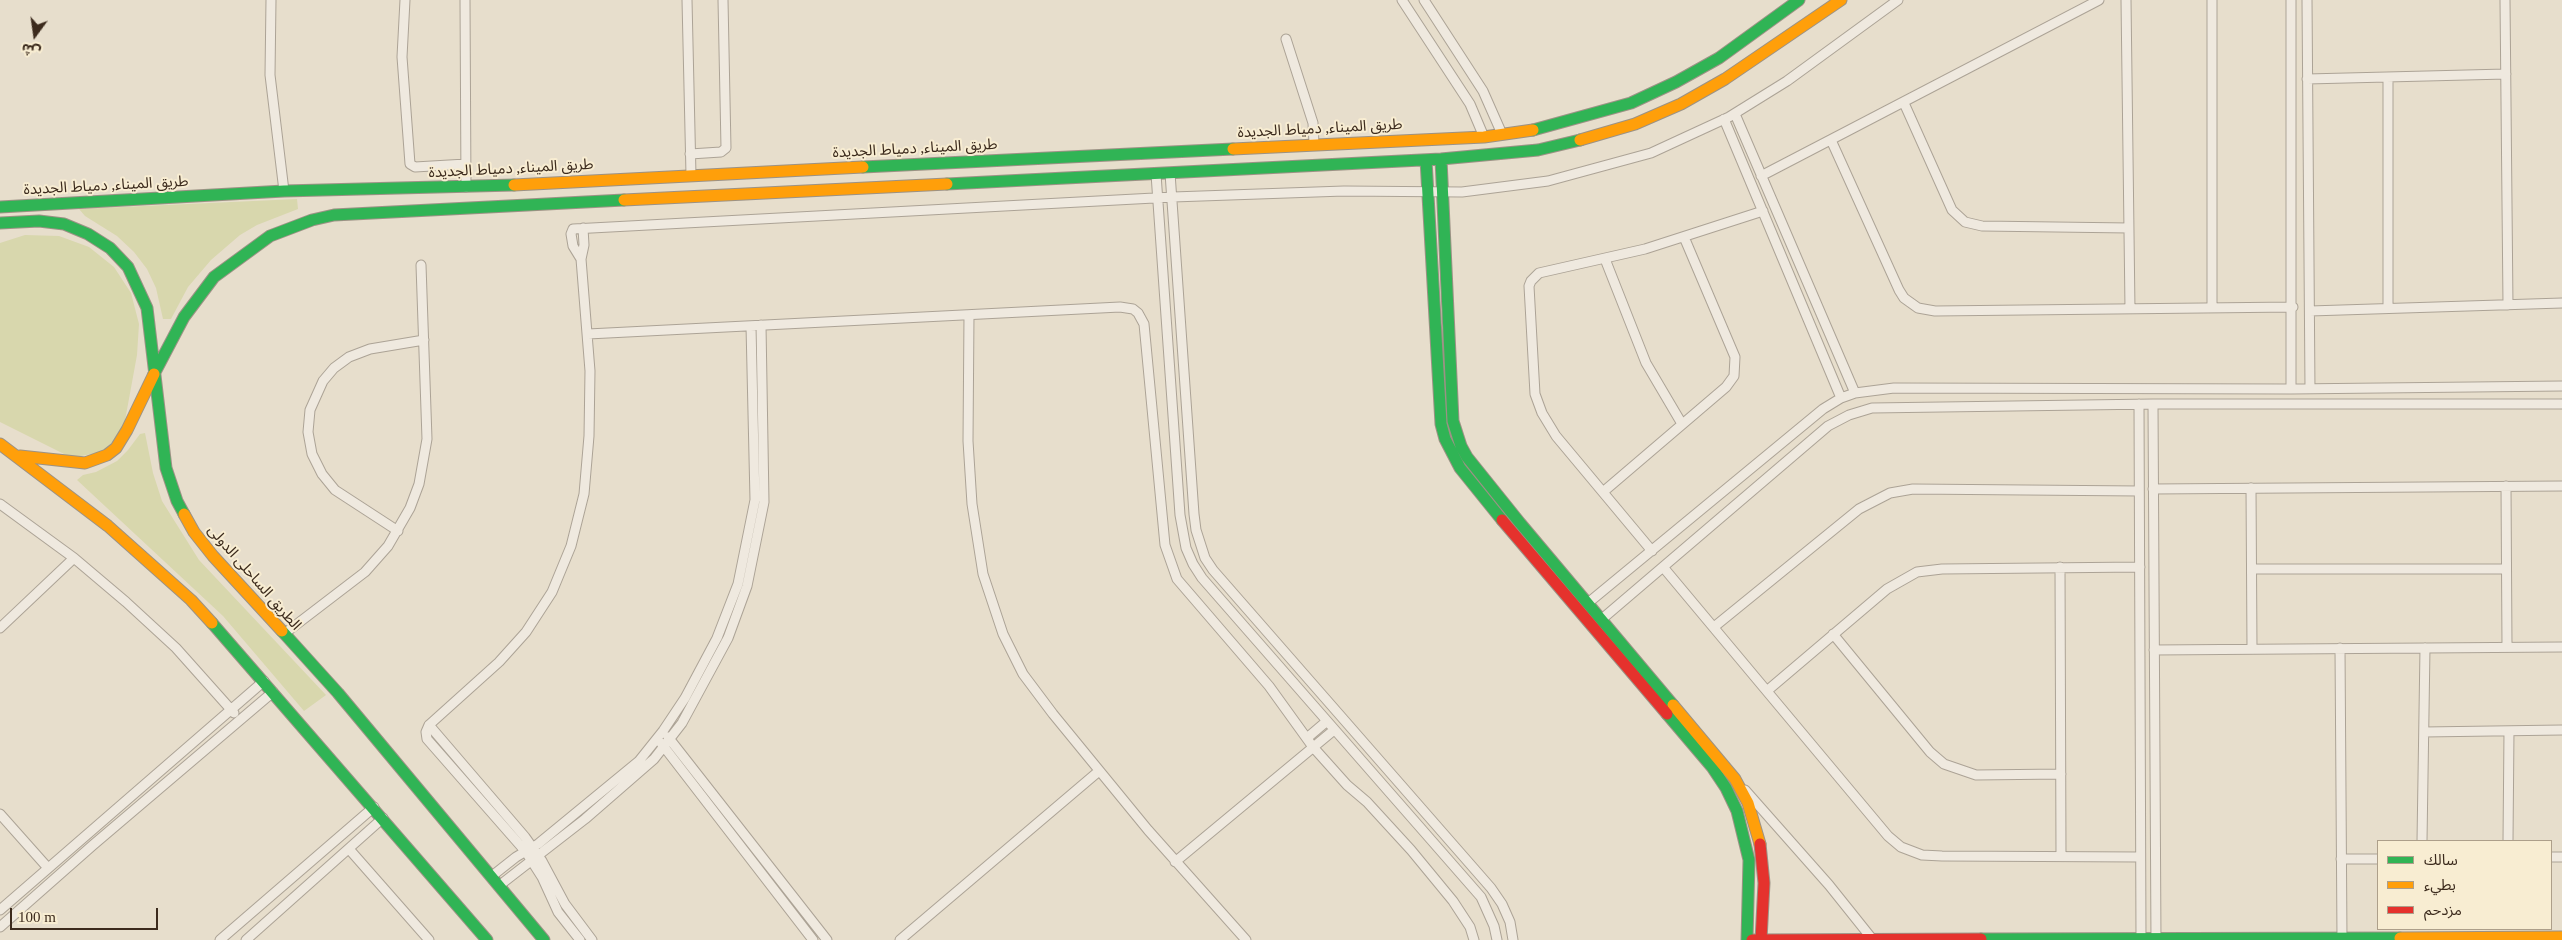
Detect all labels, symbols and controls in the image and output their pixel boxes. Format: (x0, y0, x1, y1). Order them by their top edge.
north arrow (10, 10, 60, 60)
text: ش (20, 40, 42, 60)
street label: طريق الميناء, دمياط الجديدة (1237, 116, 1403, 142)
street label: طريق الميناء, دمياط الجديدة (832, 136, 998, 162)
street label: طريق الميناء, دمياط الجديدة (428, 156, 594, 182)
street label: طريق الميناء, دمياط الجديدة (23, 173, 189, 199)
street label: الطريق الساحلى الدولى (203, 522, 305, 634)
legend (2377, 840, 2552, 930)
text: سالك (2424, 852, 2458, 868)
text: بطيء (2424, 877, 2456, 893)
scale bar (12, 898, 160, 930)
text: مزدحم (2424, 902, 2462, 918)
text: 100 m (18, 909, 56, 925)

